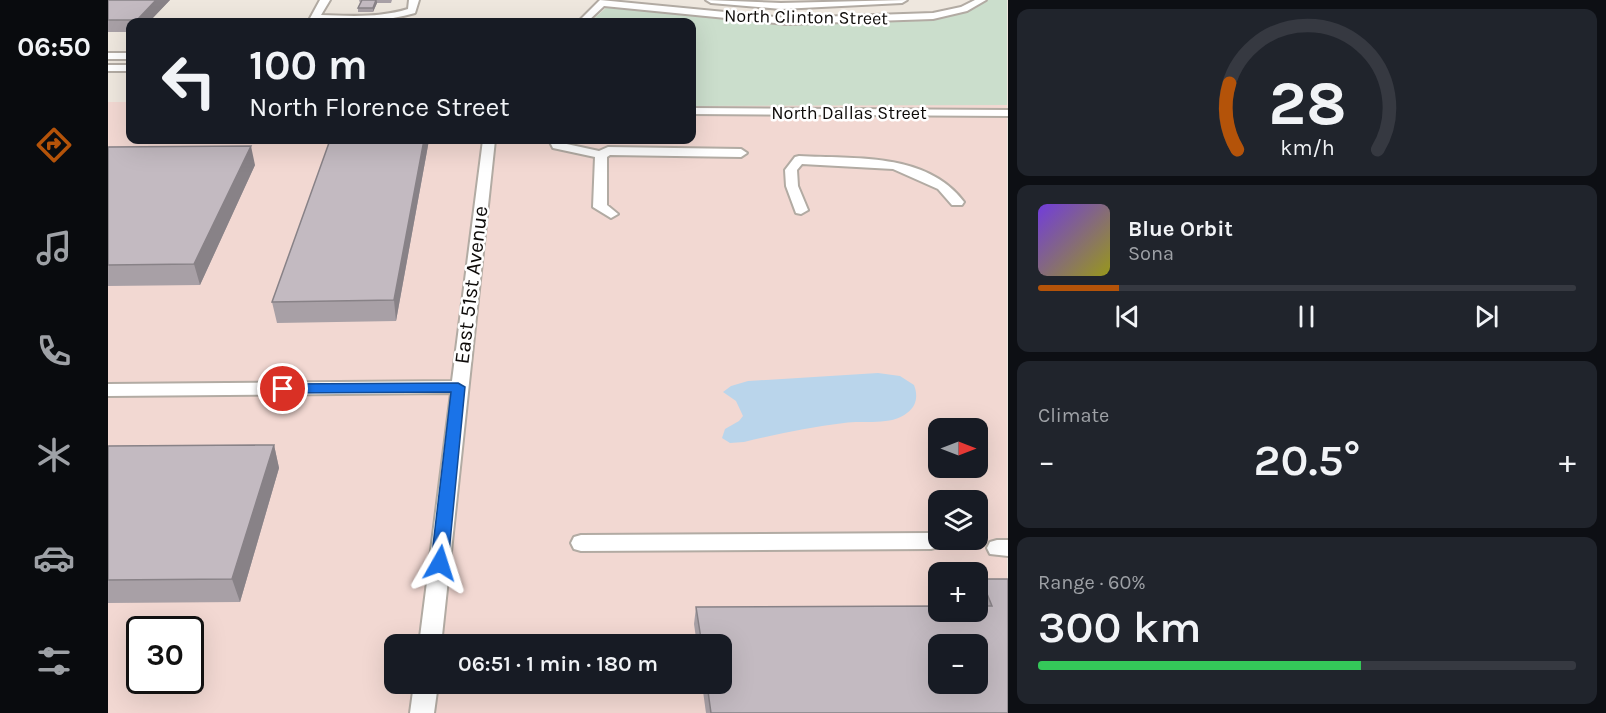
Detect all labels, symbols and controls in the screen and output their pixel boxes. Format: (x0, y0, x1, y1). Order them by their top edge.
street label: North Clinton Street (724, 5, 888, 29)
text: 06:50 (17, 31, 91, 63)
text: 100 m (249, 40, 368, 90)
icon: left (150, 42, 228, 120)
text: 28 (1268, 67, 1346, 140)
text: North Florence Street (249, 91, 510, 123)
street label: North Dallas Street (771, 102, 927, 124)
icon: directions (33, 124, 75, 166)
text: km/h (1280, 135, 1334, 160)
street label: East 51st Avenue (449, 205, 493, 365)
text: Blue Orbit (1128, 216, 1233, 242)
icon: music (33, 227, 75, 269)
text: Sona (1128, 242, 1174, 265)
icon: previous (1111, 300, 1144, 333)
icon: pause (1290, 300, 1323, 333)
icon: next (1470, 300, 1503, 333)
icon: phone (33, 330, 75, 372)
pin (257, 363, 308, 414)
icon: arrive (266, 372, 299, 405)
text: Climate (1038, 404, 1109, 427)
north arrow (928, 418, 988, 478)
map controls (928, 418, 988, 694)
icon: climate (33, 434, 75, 476)
text: 20.5° (1254, 434, 1360, 486)
text: − (1038, 442, 1055, 480)
text: + (1559, 442, 1576, 480)
button: layers (928, 490, 988, 550)
position arrow (408, 531, 472, 595)
icon: car (33, 537, 75, 579)
button: + (928, 562, 988, 622)
text: Range · 60% (1038, 571, 1146, 594)
text: 300 km (1038, 601, 1202, 653)
speed limit sign: 30 (126, 616, 204, 694)
button: − (928, 634, 988, 694)
icon: filters (33, 640, 75, 682)
text: 06:51 · 1 min · 180 m (458, 651, 658, 677)

